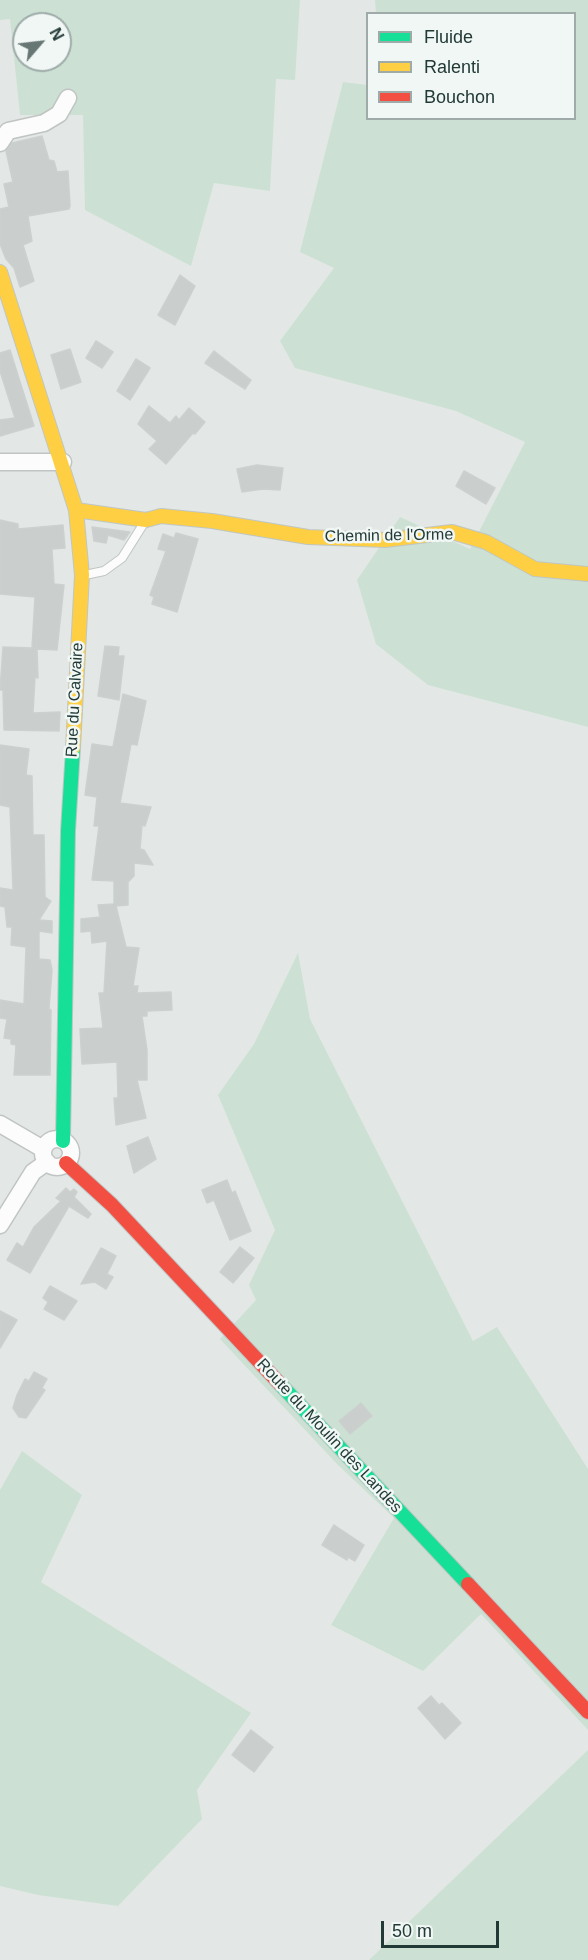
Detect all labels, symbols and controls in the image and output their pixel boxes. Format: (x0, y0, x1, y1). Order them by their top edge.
north arrow (12, 12, 72, 72)
legend (366, 12, 576, 120)
text: N (46, 25, 67, 43)
text: Fluide (424, 27, 473, 47)
text: Ralenti (424, 57, 480, 77)
text: Bouchon (424, 87, 495, 107)
street label: Chemin de l'Orme (325, 525, 453, 547)
street label: Rue du Calvaire (62, 642, 88, 758)
street label: Route du Moulin des Landes (253, 1355, 405, 1517)
scale bar (384, 1909, 502, 1947)
text: 50 m (392, 1921, 432, 1941)

